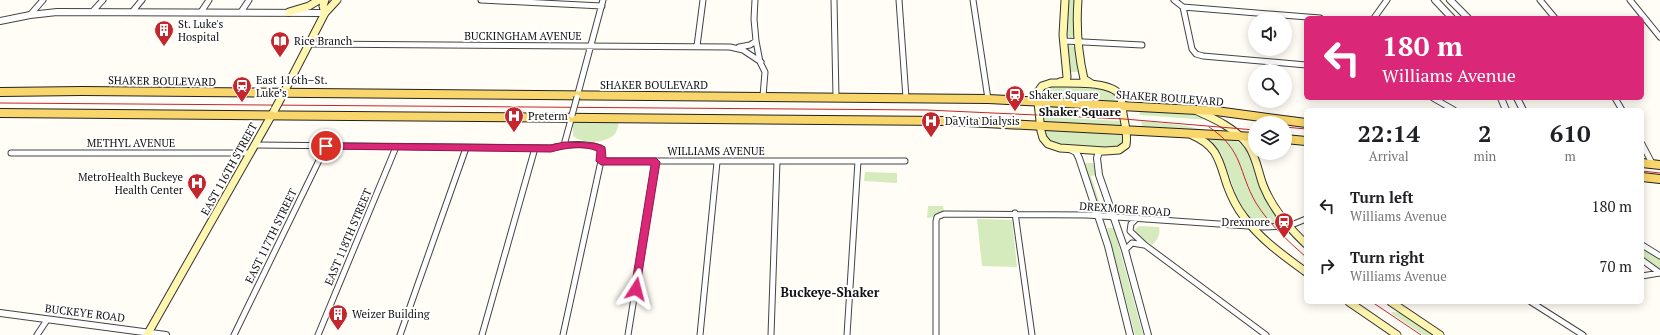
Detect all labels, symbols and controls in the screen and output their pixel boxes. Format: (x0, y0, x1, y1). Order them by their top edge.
map controls (1248, 12, 1292, 160)
button: sound (1248, 12, 1292, 56)
place label: St. Luke's Hospital (178, 17, 223, 44)
building icon: St. Luke's Hospital (153, 19, 175, 47)
text: 180 m (1382, 27, 1463, 64)
street label: BUCKINGHAM AVENUE (464, 29, 582, 43)
library icon: Rice Branch (269, 30, 291, 58)
icon: left (1316, 32, 1368, 84)
place label: Rice Branch (294, 34, 353, 48)
text: Williams Avenue (1382, 63, 1516, 87)
button: search (1248, 64, 1292, 108)
street label: SHAKER BOULEVARD (108, 73, 216, 89)
place label: East 116th–St. Luke’s (256, 73, 328, 100)
station icon: East 116th–St. Luke’s (231, 75, 253, 103)
street label: SHAKER BOULEVARD (600, 78, 708, 92)
station icon: Shaker Square (1004, 84, 1026, 112)
street label: SHAKER BOULEVARD (1116, 87, 1225, 109)
place label: Shaker Square (1029, 88, 1099, 102)
district label: Shaker Square (1039, 104, 1122, 119)
hospital icon: Preterm (503, 105, 525, 133)
place label: Preterm (528, 109, 568, 123)
hospital icon: DaVita Dialysis (920, 110, 942, 138)
place label: DaVita Dialysis (945, 114, 1020, 128)
button: layers (1248, 116, 1292, 160)
text: 22:14 (1357, 117, 1420, 149)
text: 2 (1478, 117, 1492, 149)
text: 610 (1550, 117, 1590, 149)
street label: EAST 116TH STREET (198, 120, 260, 218)
pin (309, 129, 343, 163)
icon: arrive (315, 135, 337, 157)
street label: METHYL AVENUE (87, 136, 175, 150)
street label: WILLIAMS AVENUE (667, 144, 765, 158)
text: Arrival (1369, 147, 1409, 165)
text: min (1473, 147, 1496, 165)
text: m (1565, 147, 1576, 165)
place label: MetroHealth Buckeye Health Center (78, 170, 184, 197)
hospital icon: MetroHealth Buckeye Health Center (186, 172, 208, 200)
street label: EAST 117TH STREET (242, 186, 300, 286)
street label: EAST 118TH STREET (321, 186, 375, 287)
text: Turn left (1350, 187, 1414, 207)
icon: left (1316, 195, 1338, 217)
text: 180 m (1591, 196, 1632, 216)
street label: DREXMORE ROAD (1079, 199, 1172, 219)
text: Williams Avenue (1350, 207, 1447, 225)
station icon: Drexmore (1273, 211, 1295, 239)
place label: Drexmore (1222, 215, 1270, 229)
text: Turn right (1350, 247, 1425, 267)
icon: right (1316, 255, 1338, 277)
text: 70 m (1599, 256, 1632, 276)
text: Williams Avenue (1350, 267, 1447, 285)
position arrow (615, 268, 657, 310)
district label: Buckeye-Shaker (781, 283, 880, 301)
street label: BUCKEYE ROAD (44, 301, 126, 325)
building icon: Weizer Building (327, 303, 349, 331)
place label: Weizer Building (352, 307, 430, 321)

